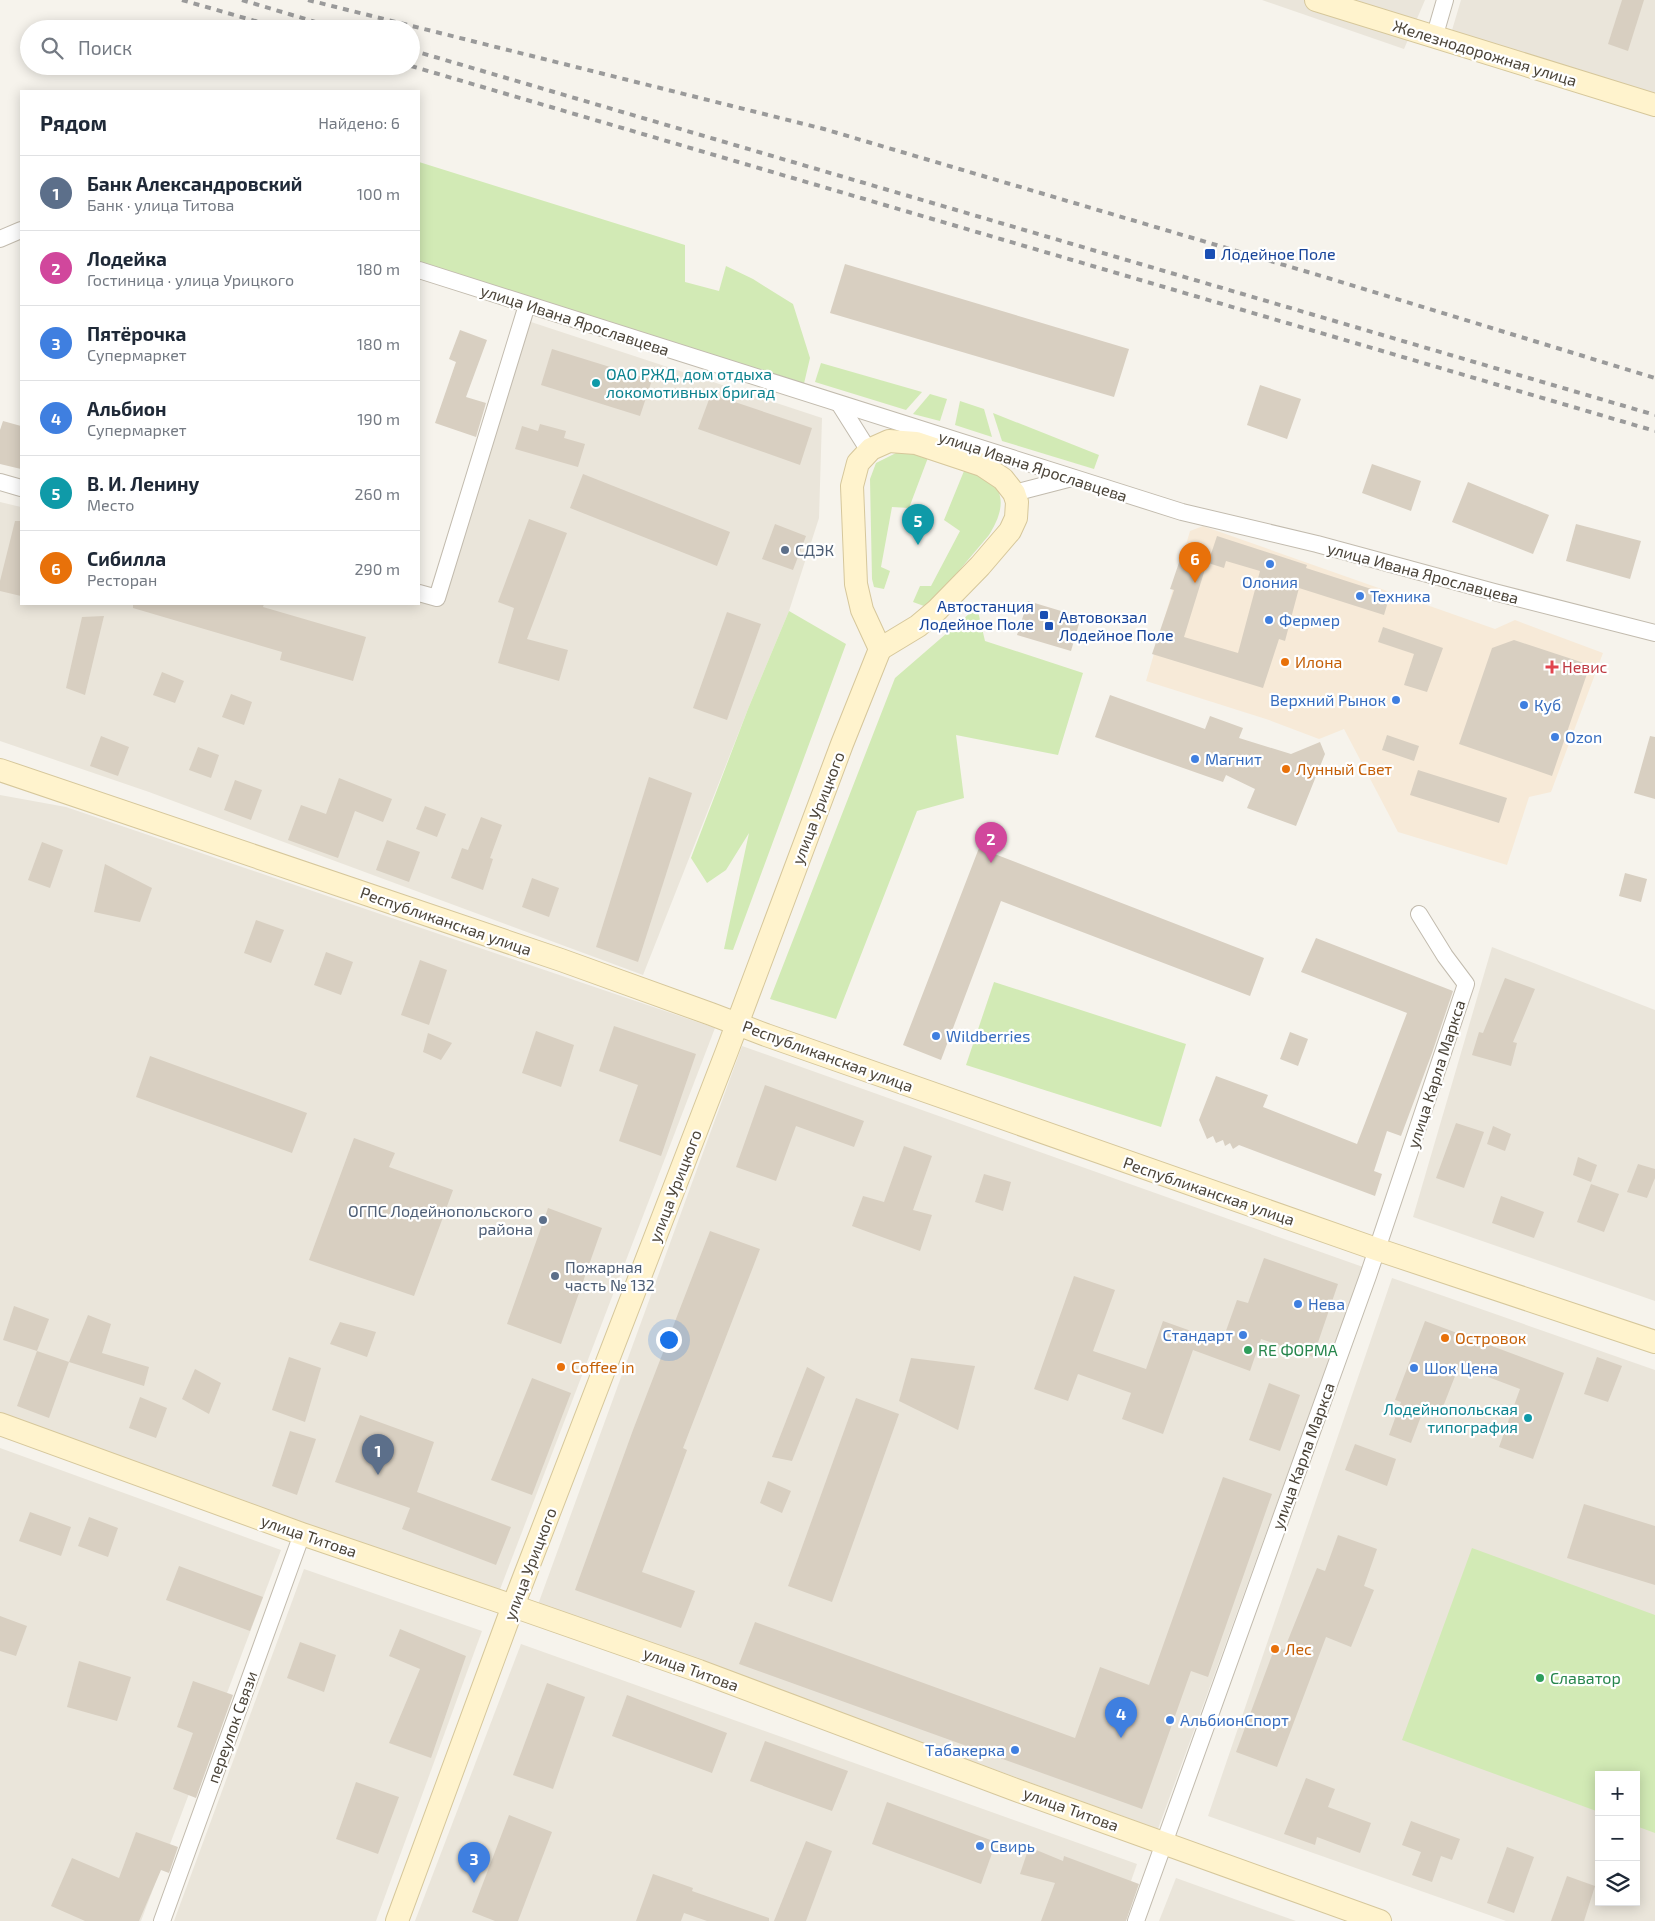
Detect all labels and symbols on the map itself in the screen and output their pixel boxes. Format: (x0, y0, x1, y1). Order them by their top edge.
street label: Железнодорожная улица (1391, 15, 1579, 91)
place label: Лодейное Поле (1221, 244, 1336, 263)
marker: Лодейное Поле (1203, 247, 1217, 261)
street label: улица Ивана Ярославцева (478, 280, 672, 360)
place label: ОАО РЖД, дом отдыха локомотивных бригад (606, 364, 775, 401)
marker: ОАО РЖД, дом отдыха локомотивных бригад (590, 377, 602, 389)
street label: улица Ивана Ярославцева (936, 426, 1130, 506)
pin: 5 (902, 504, 934, 545)
street label: улица Ивана Ярославцева (1325, 538, 1521, 608)
place label: СДЭК (795, 540, 834, 559)
pin: 6 (1179, 542, 1211, 583)
marker: СДЭК (779, 544, 791, 556)
marker: Олония (1264, 558, 1276, 570)
place label: Олония (1242, 572, 1298, 591)
place label: Техника (1370, 586, 1431, 605)
marker: Техника (1354, 590, 1366, 602)
place label: Автостанция Лодейное Поле (919, 596, 1034, 633)
place label: Автовокзал Лодейное Поле (1059, 607, 1174, 644)
marker: Автостанция Лодейное Поле (1038, 609, 1050, 621)
place label: Фермер (1279, 610, 1340, 629)
marker: Фермер (1263, 614, 1275, 626)
marker: Автовокзал Лодейное Поле (1043, 620, 1055, 632)
place label: Илона (1295, 652, 1342, 671)
marker: Илона (1279, 656, 1291, 668)
place label: Невис (1562, 657, 1608, 676)
marker: Невис (1546, 661, 1558, 673)
place label: Верхний Рынок (1270, 690, 1386, 709)
marker: Верхний Рынок (1390, 694, 1402, 706)
place label: Куб (1534, 695, 1561, 715)
marker: Куб (1518, 699, 1530, 711)
place label: Ozon (1565, 727, 1602, 746)
marker: Ozon (1549, 731, 1561, 743)
street label: улица Урицкого (787, 749, 849, 867)
place label: Магнит (1205, 749, 1262, 768)
marker: Магнит (1189, 753, 1201, 765)
place label: Лунный Свет (1296, 759, 1392, 779)
marker: Лунный Свет (1280, 763, 1292, 775)
pin: 2 (975, 822, 1007, 863)
street label: Республиканская улица (358, 882, 534, 960)
street label: улица Карла Маркса (1403, 997, 1469, 1151)
street label: Республиканская улица (740, 1016, 916, 1096)
place label: Wildberries (946, 1026, 1030, 1045)
marker: Wildberries (930, 1030, 942, 1042)
street label: улица Урицкого (644, 1127, 706, 1245)
street label: Республиканская улица (1121, 1152, 1297, 1230)
place label: ОГПС Лодейнопольского района (348, 1201, 533, 1238)
marker: ОГПС Лодейнопольского района (537, 1214, 549, 1226)
place label: Пожарная часть № 132 (565, 1257, 655, 1294)
marker: Пожарная часть № 132 (549, 1270, 561, 1282)
place label: Нева (1308, 1294, 1345, 1313)
marker: Нева (1292, 1298, 1304, 1310)
place label: Стандарт (1163, 1325, 1233, 1344)
your location (656, 1327, 682, 1353)
place label: Островок (1455, 1328, 1527, 1347)
marker: Стандарт (1237, 1329, 1249, 1341)
marker: Островок (1439, 1332, 1451, 1344)
place label: RE ФОРМА (1258, 1340, 1338, 1359)
marker: RE ФОРМА (1242, 1344, 1254, 1356)
place label: Coffee in (571, 1357, 634, 1376)
place label: Шок Цена (1424, 1358, 1498, 1377)
marker: Coffee in (555, 1361, 567, 1373)
marker: Шок Цена (1408, 1362, 1420, 1374)
street label: улица Карла Маркса (1267, 1380, 1339, 1532)
place label: Лодейнопольская типография (1383, 1399, 1518, 1436)
marker: Лодейнопольская типография (1522, 1412, 1534, 1424)
pin: 1 (362, 1434, 394, 1475)
street label: улица Урицкого (499, 1505, 561, 1623)
street label: улица Титова (258, 1510, 360, 1562)
place label: Лес (1285, 1639, 1312, 1658)
street label: улица Титова (641, 1642, 741, 1696)
marker: Лес (1269, 1643, 1281, 1655)
street label: переулок Связи (202, 1668, 262, 1786)
place label: Славатор (1550, 1668, 1621, 1687)
marker: Славатор (1534, 1672, 1546, 1684)
pin: 4 (1105, 1697, 1137, 1738)
place label: АльбионСпорт (1180, 1710, 1289, 1729)
marker: АльбионСпорт (1164, 1714, 1176, 1726)
place label: Табакерка (925, 1740, 1005, 1759)
marker: Табакерка (1009, 1744, 1021, 1756)
street label: улица Титова (1021, 1782, 1121, 1836)
place label: Свирь (990, 1836, 1035, 1855)
marker: Свирь (974, 1840, 986, 1852)
pin: 3 (458, 1842, 490, 1883)

